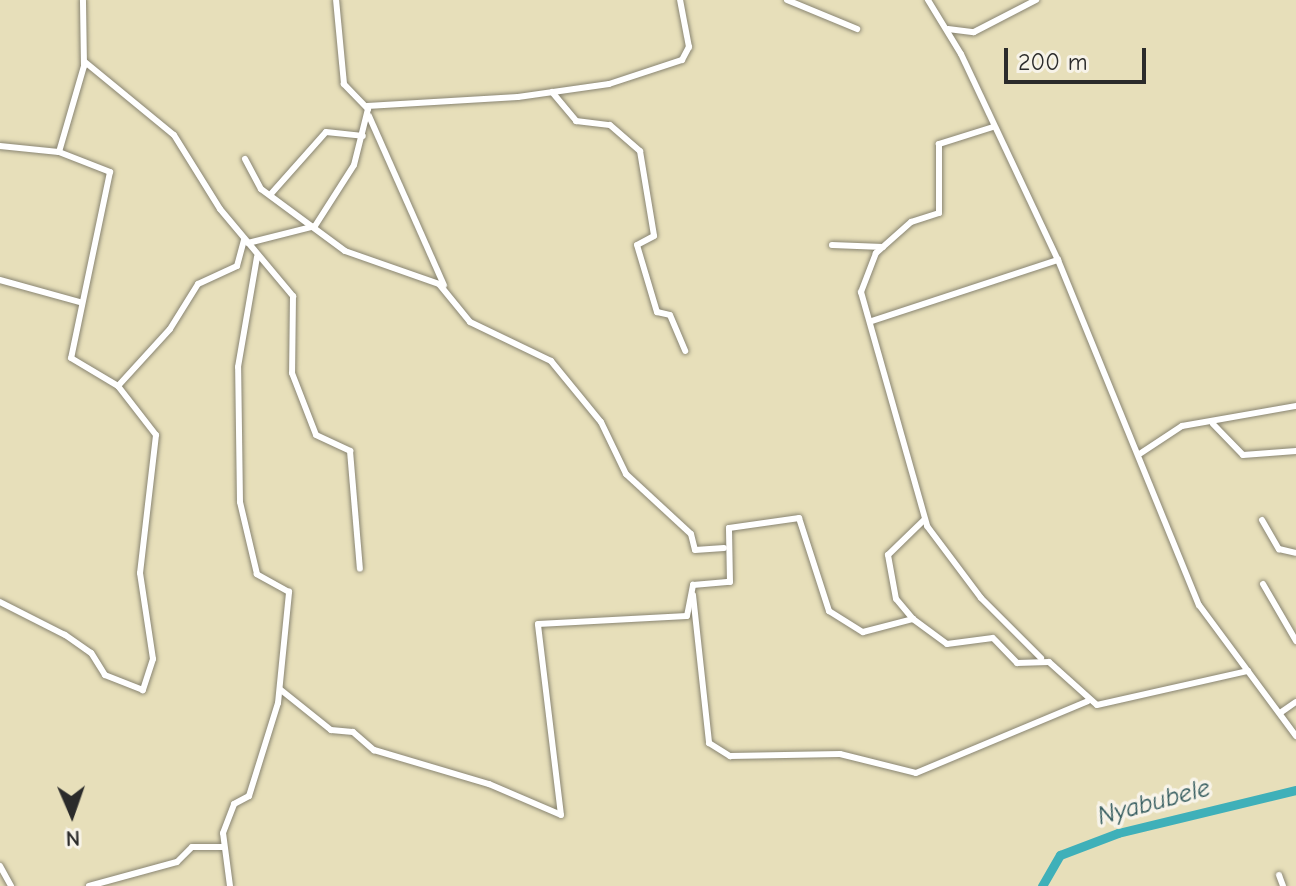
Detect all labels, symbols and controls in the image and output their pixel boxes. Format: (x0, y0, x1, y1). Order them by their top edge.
scale bar (1008, 32, 1150, 82)
text: 200 m (1018, 48, 1088, 76)
water label: Nyabubele (1094, 773, 1214, 833)
north arrow (32, 774, 112, 854)
text: N (65, 825, 80, 851)

